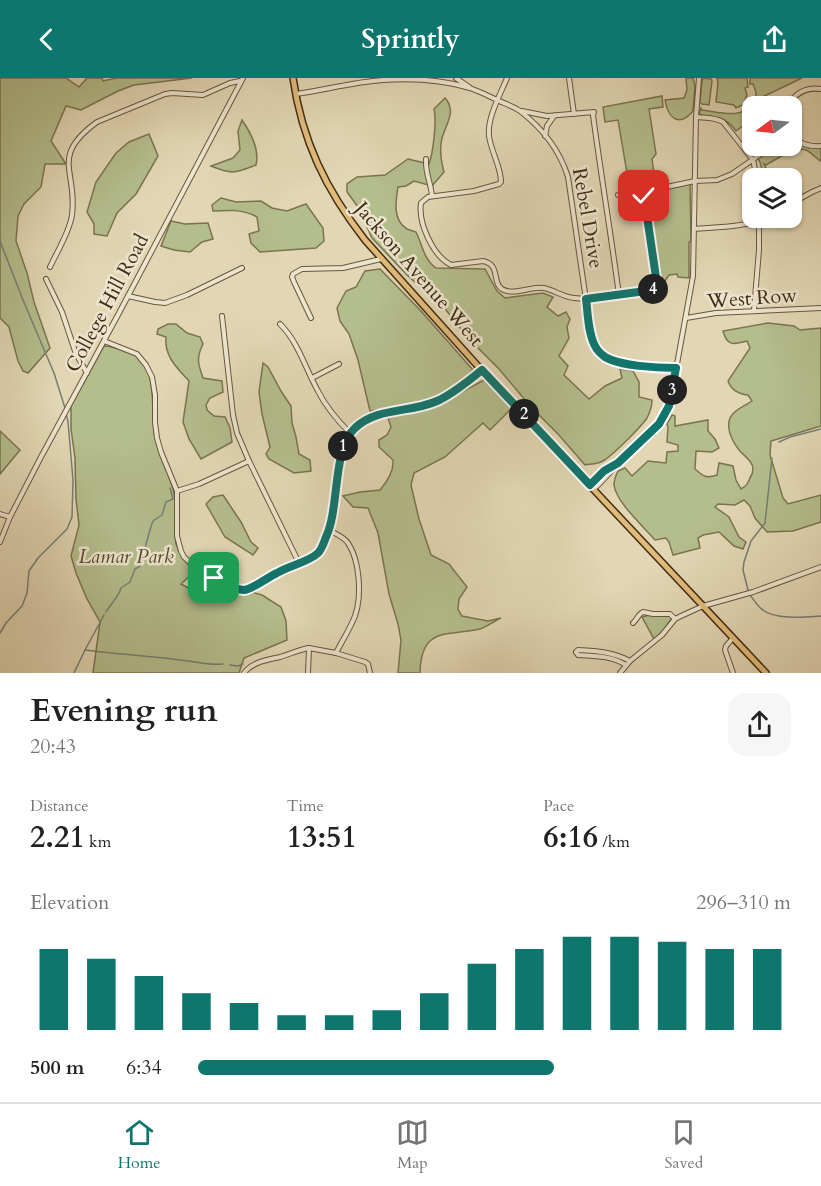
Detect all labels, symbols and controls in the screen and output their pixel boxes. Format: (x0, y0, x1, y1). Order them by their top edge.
text: Sprintly (361, 21, 460, 58)
icon: back (30, 23, 63, 56)
icon: share (758, 23, 791, 56)
north arrow (742, 96, 802, 156)
map controls (742, 96, 802, 228)
street label: Rebel Drive (566, 166, 610, 270)
button: layers (742, 168, 802, 228)
pin (618, 170, 669, 221)
icon: check (627, 179, 660, 212)
street label: Jackson Avenue West (347, 193, 490, 353)
street label: College Hill Road (59, 229, 155, 377)
pin: 4 (638, 274, 668, 304)
text: 4 (649, 278, 657, 300)
street label: West Row (705, 281, 798, 315)
pin: 3 (657, 375, 687, 405)
text: 3 (668, 379, 676, 401)
pin: 2 (509, 399, 539, 429)
text: 2 (520, 403, 528, 425)
pin: 1 (328, 431, 358, 461)
text: 1 (339, 435, 347, 457)
park label: Lamar Park (78, 543, 174, 570)
pin (188, 552, 239, 603)
icon: arrive (197, 561, 230, 594)
text: Evening run (30, 688, 218, 733)
button: share (728, 693, 791, 756)
text: 20:43 (30, 733, 76, 760)
text: Distance (30, 795, 88, 817)
text: Time (287, 795, 324, 817)
text: Pace (543, 795, 574, 817)
text: 2.21 (30, 817, 85, 858)
text: 13:51 (287, 817, 357, 858)
text: 6:16 (543, 817, 598, 858)
text: km (85, 831, 111, 853)
text: /km (598, 831, 630, 853)
text: Elevation (30, 889, 109, 916)
text: 296–310 m (696, 889, 791, 916)
text: 500 m (30, 1054, 85, 1081)
text: 6:34 (126, 1054, 162, 1081)
tab: Home (118, 1116, 161, 1174)
tab: Map (396, 1116, 429, 1174)
tab: Saved (664, 1116, 703, 1174)

